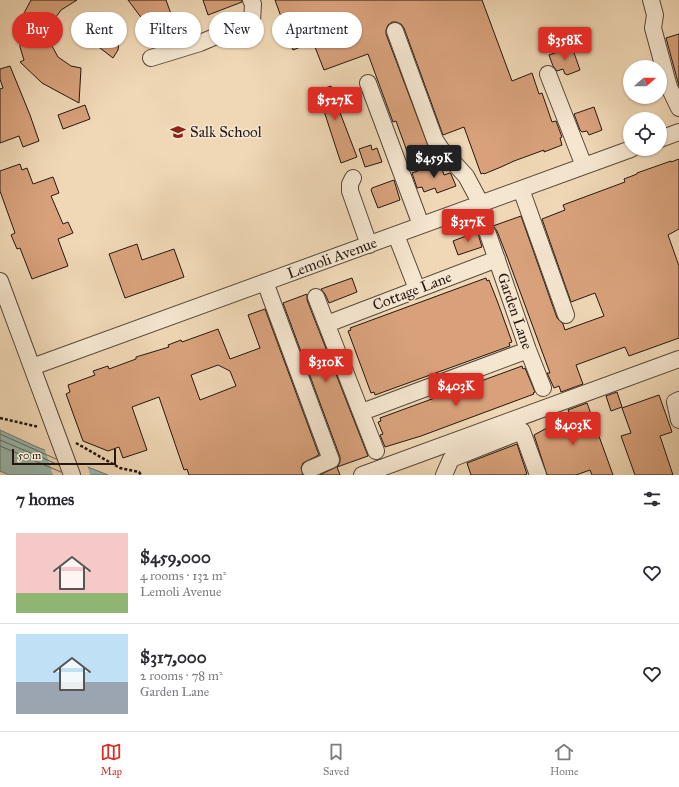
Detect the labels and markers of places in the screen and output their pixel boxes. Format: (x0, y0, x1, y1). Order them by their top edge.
pin: $358K (537, 27, 593, 61)
pin: $527K (307, 87, 363, 121)
school or university icon: Salk School (169, 123, 187, 141)
place label: Salk School (190, 123, 263, 141)
pin: $459K (406, 145, 462, 179)
pin: $317K (440, 209, 496, 243)
pin: $310K (298, 349, 354, 383)
pin: $403K (428, 373, 484, 407)
pin: $403K (545, 412, 601, 446)

